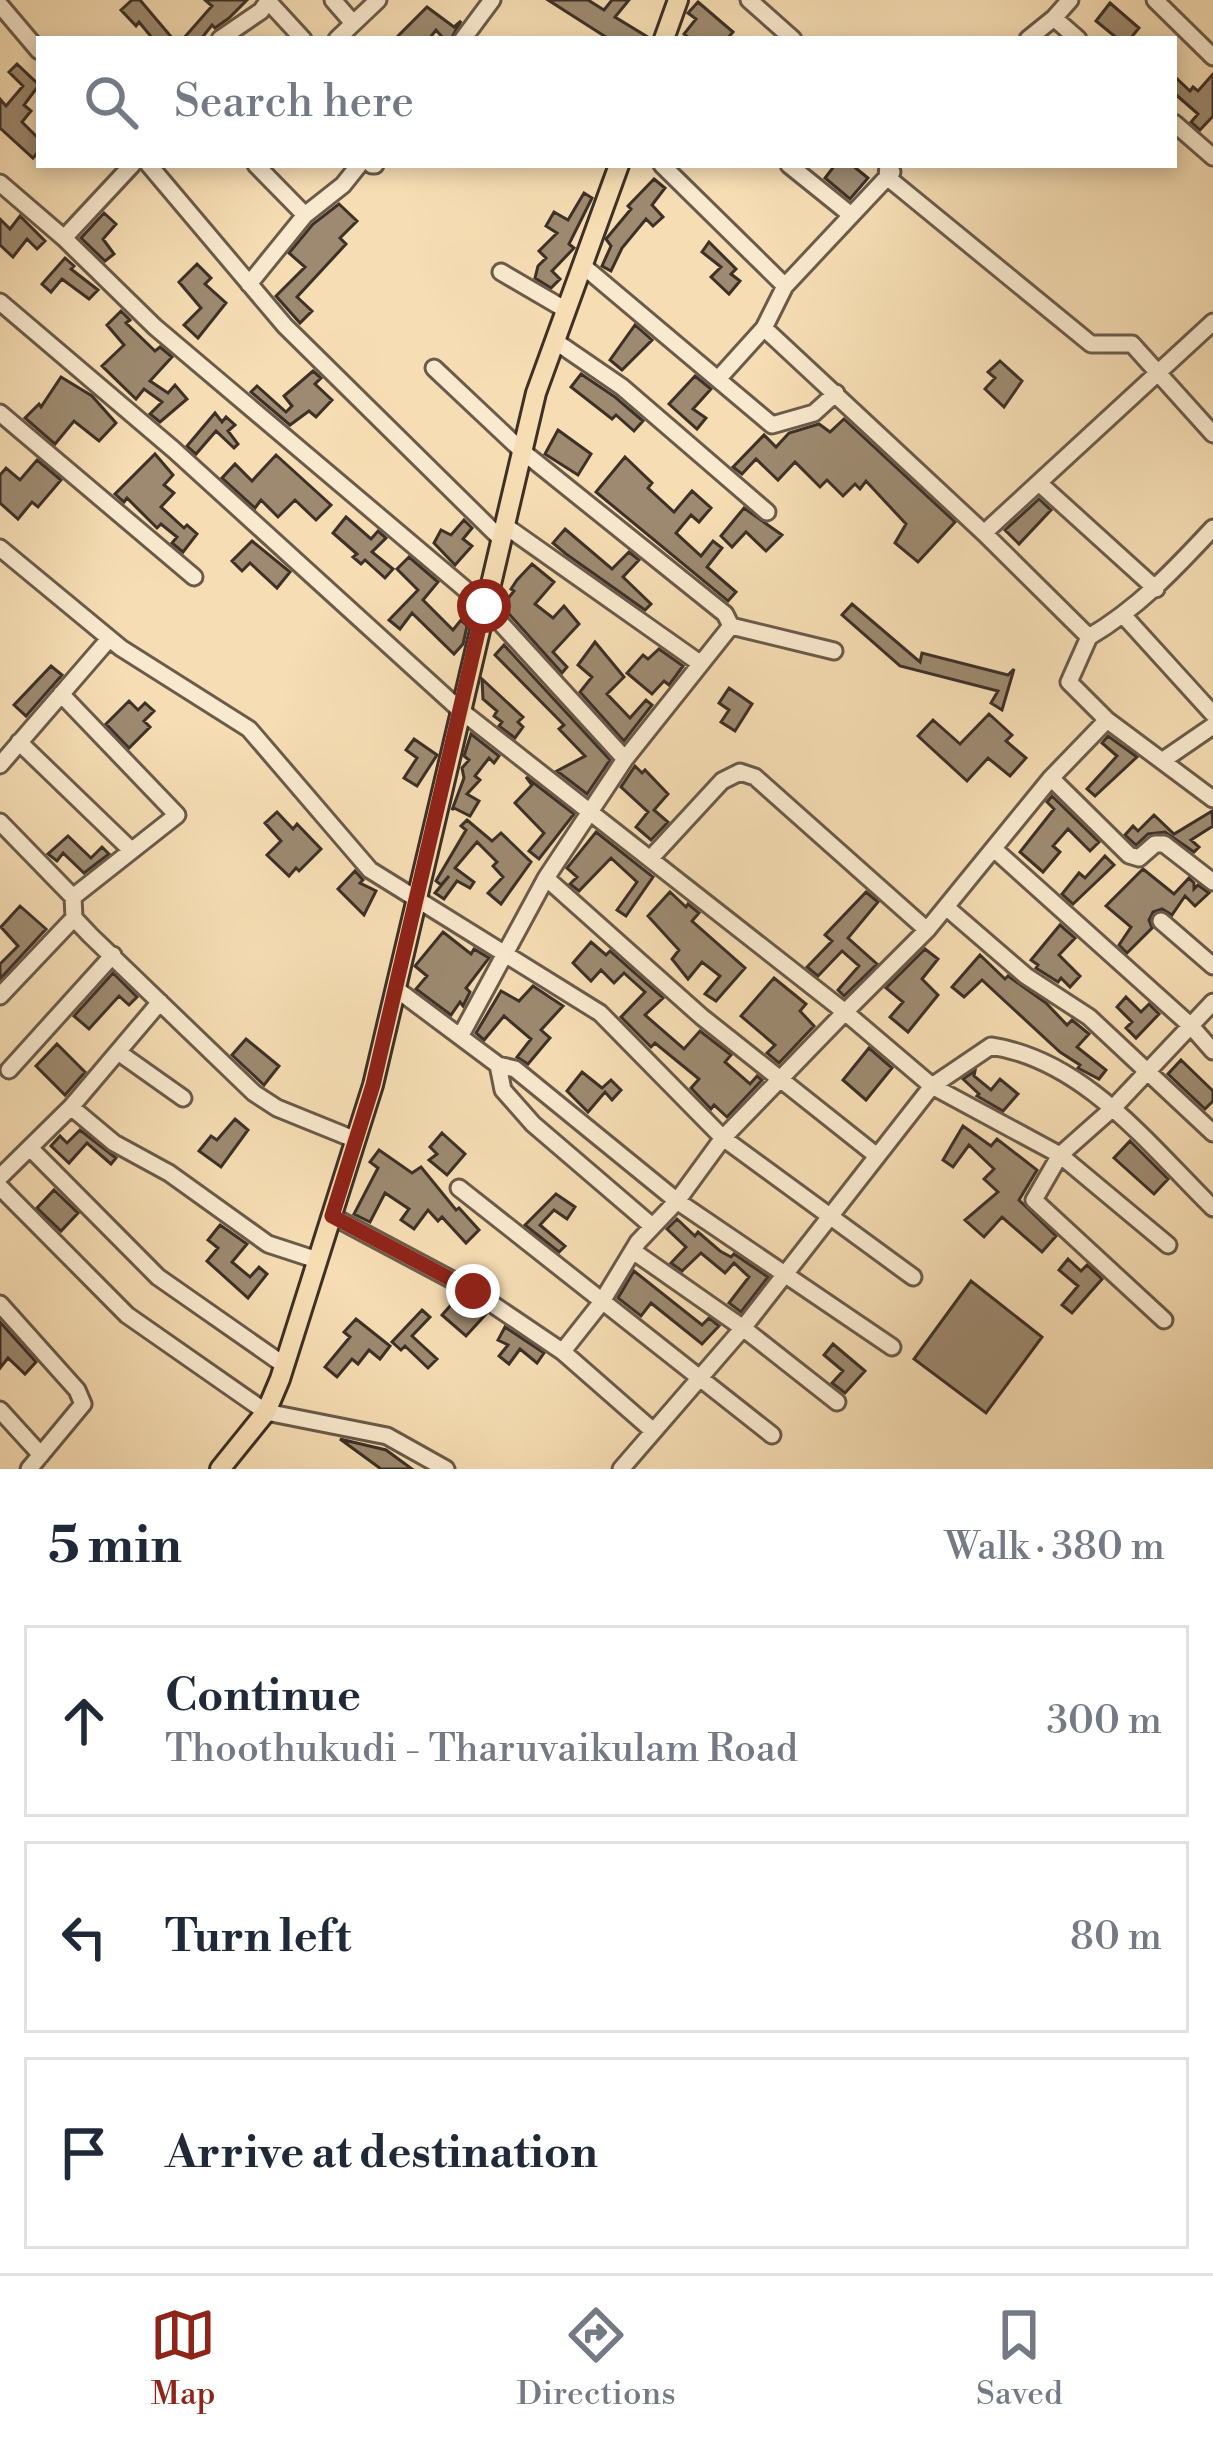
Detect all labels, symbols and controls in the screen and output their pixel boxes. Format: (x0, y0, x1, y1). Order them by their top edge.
search box (36, 36, 1177, 168)
icon: search (78, 69, 144, 135)
text: Search here (174, 74, 414, 131)
route start (457, 579, 511, 633)
route end (446, 1264, 500, 1318)
text: 5 min (48, 1515, 182, 1579)
text: Walk · 380 m (944, 1523, 1165, 1572)
text: Continue (165, 1668, 361, 1725)
icon: ahead (51, 1688, 117, 1754)
text: 300 m (1047, 1697, 1162, 1746)
text: Thoothukudi - Tharuvaikulam Road (165, 1725, 798, 1774)
icon: left (51, 1904, 117, 1970)
text: Turn left (165, 1909, 351, 1966)
text: 80 m (1070, 1913, 1162, 1962)
icon: arrive (51, 2120, 117, 2186)
text: Arrive at destination (165, 2125, 598, 2182)
tab: Map (150, 2302, 216, 2415)
tab: Directions (517, 2302, 676, 2415)
tab: Saved (976, 2302, 1063, 2415)

